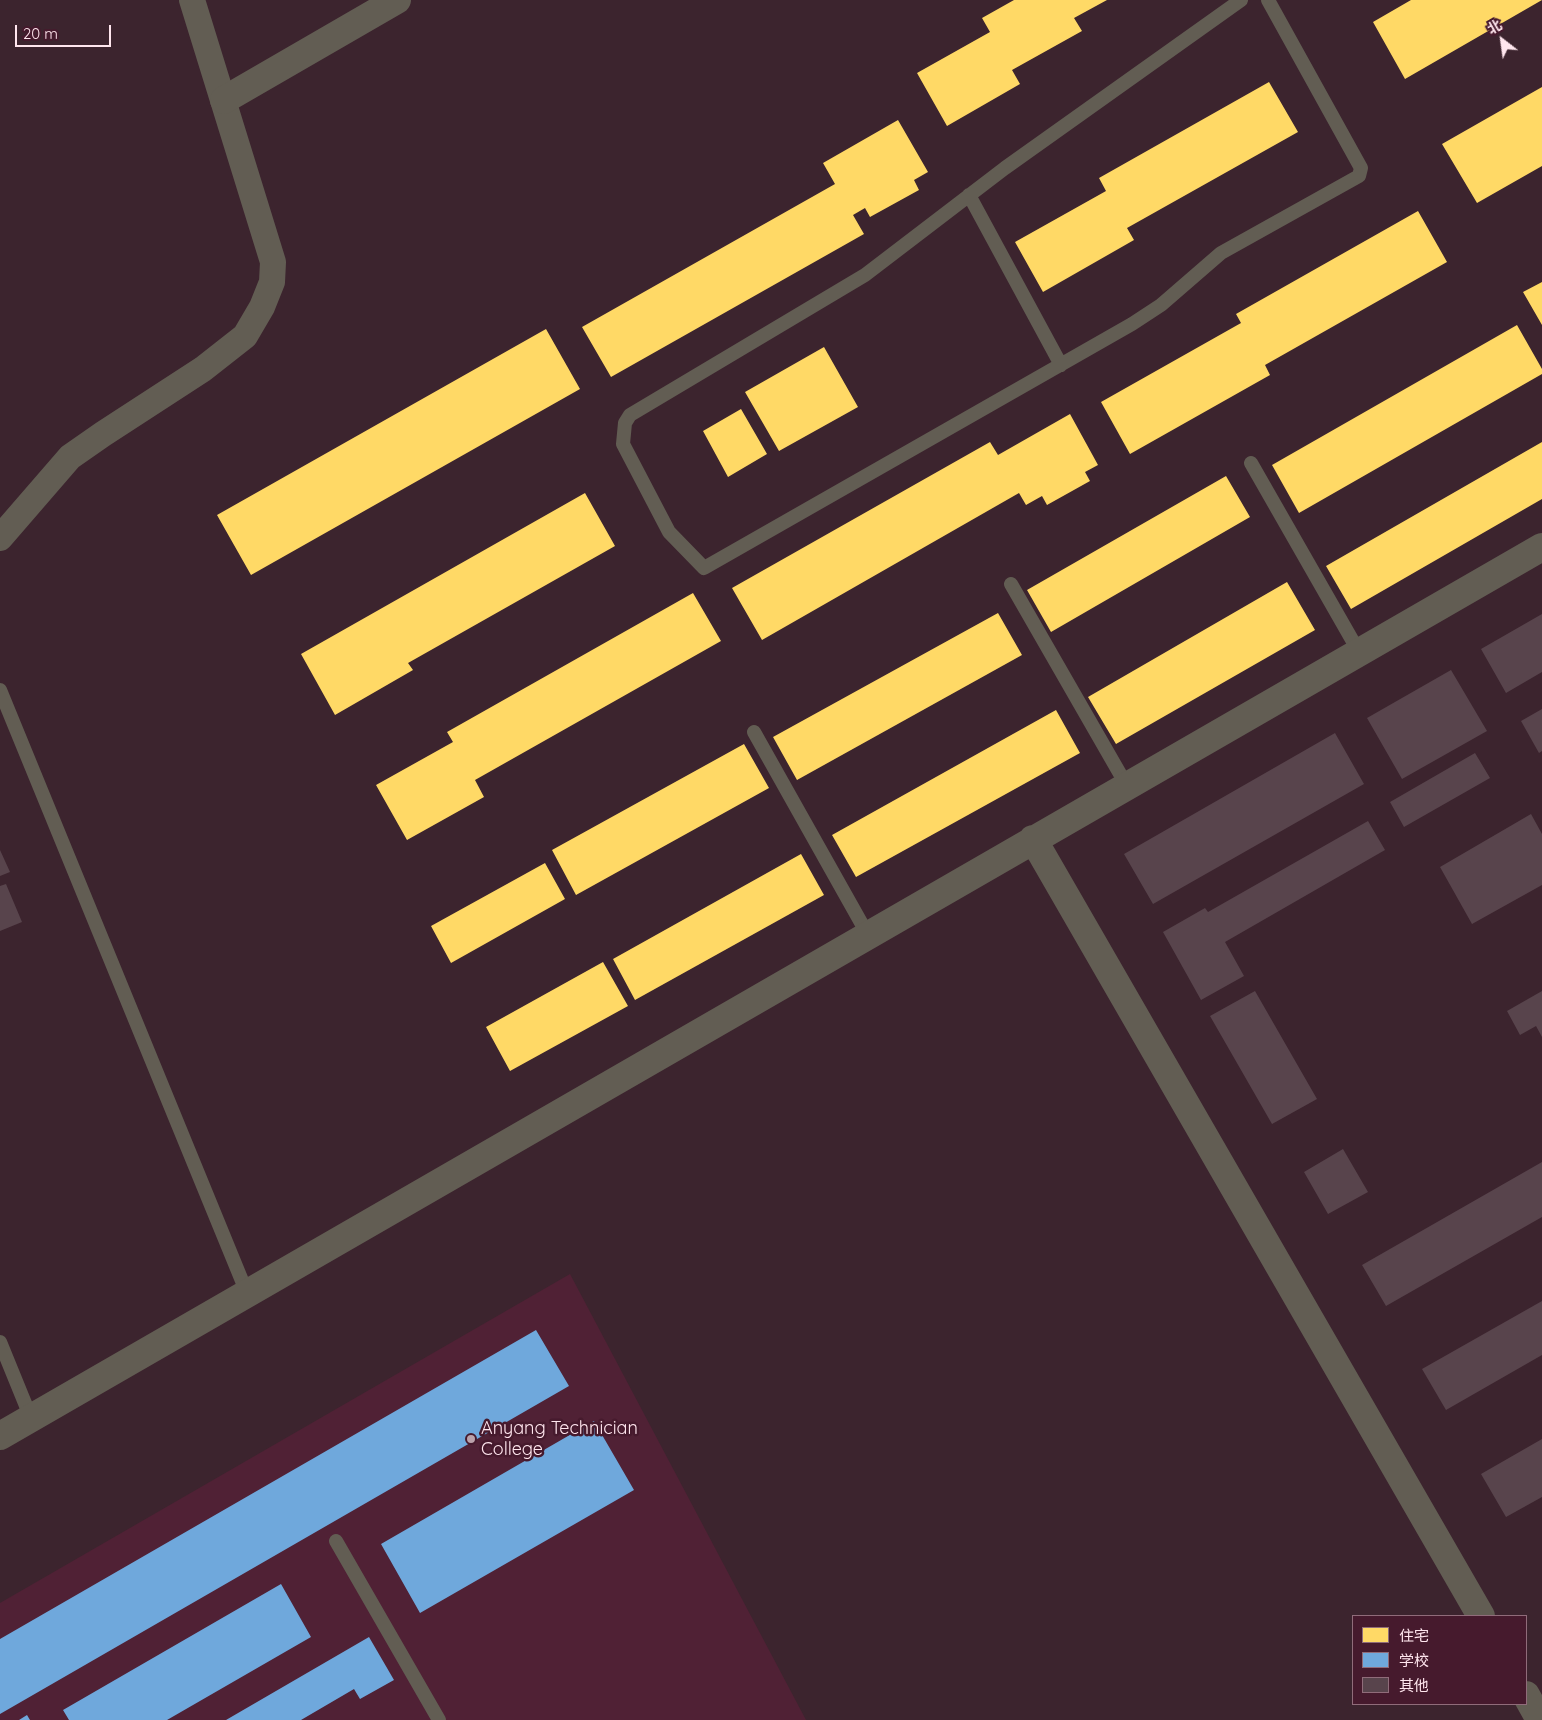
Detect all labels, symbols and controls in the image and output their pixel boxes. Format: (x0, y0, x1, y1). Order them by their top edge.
scale bar (18, 15, 114, 47)
north arrow (1477, 15, 1527, 65)
text: 北 (1484, 16, 1505, 38)
text: 20 m (23, 24, 58, 43)
place label: Anyang Technician College (481, 1418, 638, 1460)
marker: Anyang Technician College (465, 1433, 477, 1445)
legend (1352, 1615, 1527, 1705)
text: 住宅 (1399, 1626, 1429, 1645)
text: 学校 (1399, 1651, 1429, 1670)
text: 其他 (1399, 1676, 1429, 1695)

